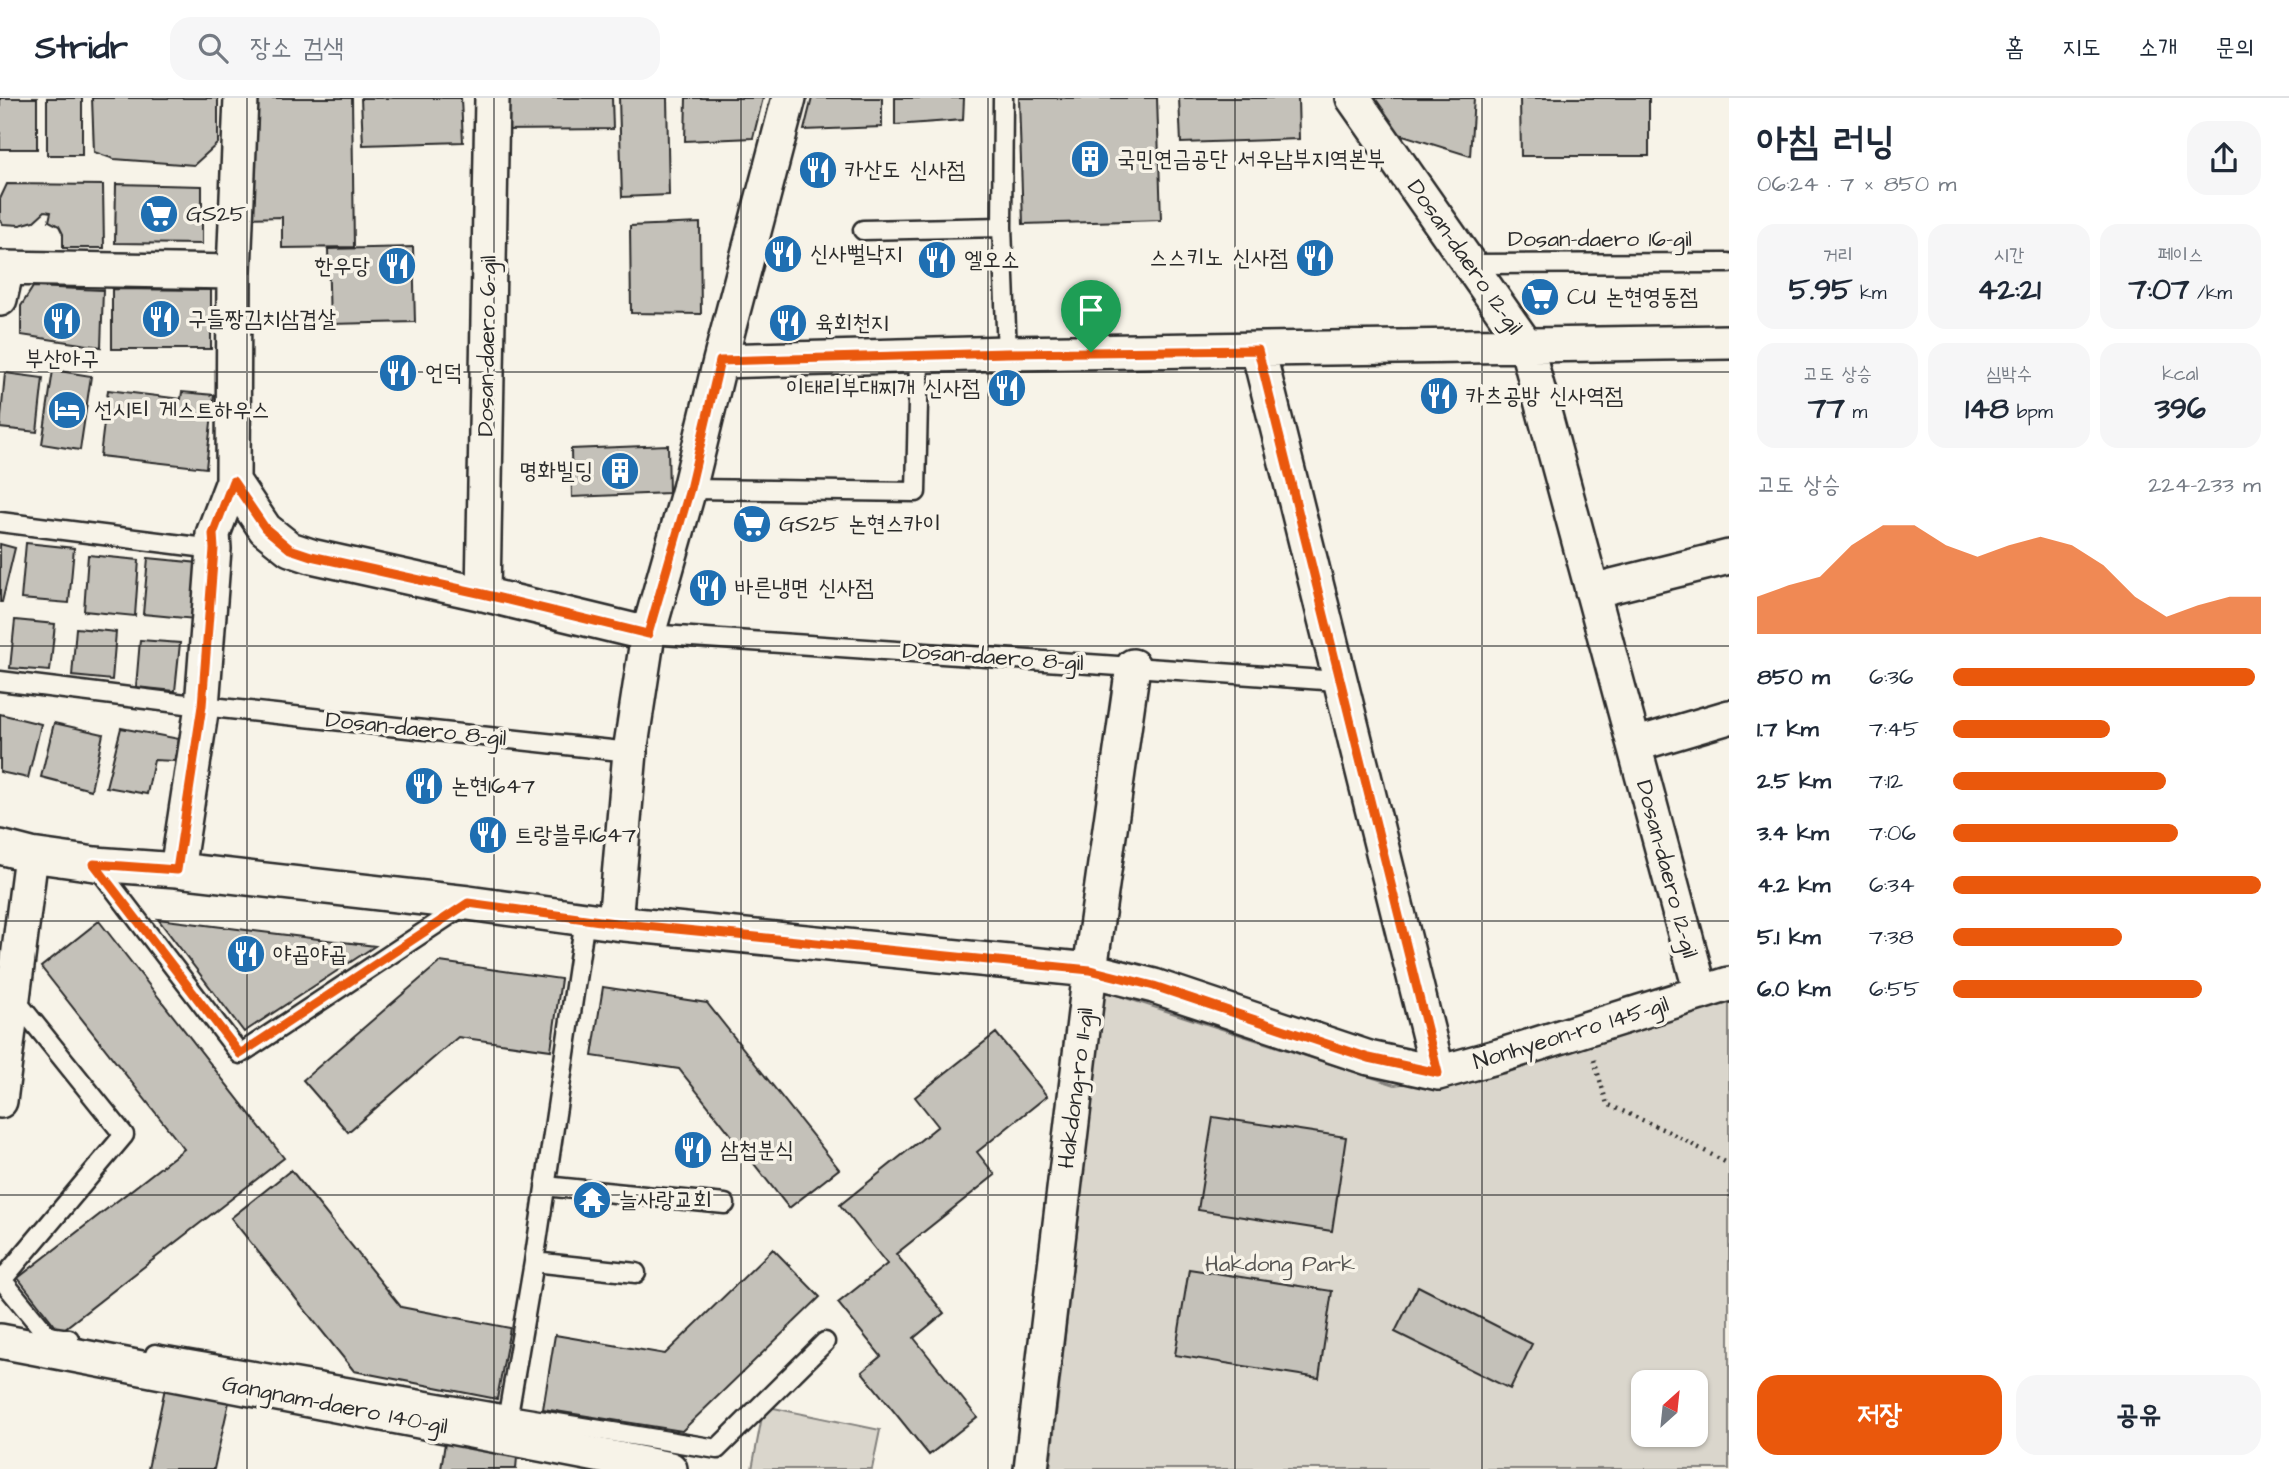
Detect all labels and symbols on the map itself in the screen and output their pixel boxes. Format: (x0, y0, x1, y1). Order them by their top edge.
building icon: 국민연금공단 서우남부지역본부 (1069, 138, 1111, 180)
place label: 국민연금공단 서우남부지역본부 (1117, 143, 1385, 175)
restaurant icon: 카산도 신사점 (797, 149, 839, 191)
place label: 카산도 신사점 (845, 154, 965, 186)
street label: Dosan-daero 12-gil (1399, 173, 1531, 342)
supermarket icon: GS25 (138, 193, 180, 235)
place label: GS25 (186, 198, 246, 230)
street label: Dosan-daero 16-gil (1508, 223, 1692, 256)
restaurant icon: 신사뻘낙지 (762, 233, 804, 275)
restaurant icon: 스스키노 신사점 (1294, 237, 1336, 279)
place label: 신사뻘낙지 (810, 238, 903, 270)
restaurant icon: 엘오소 (916, 239, 958, 281)
place label: 스스키노 신사점 (1149, 242, 1288, 274)
place label: 엘오소 (964, 244, 1020, 276)
restaurant icon: 한우당 (376, 245, 418, 287)
place label: 한우당 (314, 250, 370, 282)
street label: Dosan-daero 6-gil (469, 255, 506, 437)
supermarket icon: CU 논현영동점 (1519, 276, 1561, 318)
pin (1061, 280, 1121, 352)
place label: CU 논현영동점 (1567, 281, 1698, 313)
restaurant icon: 구들짱김치삼겹살 (140, 298, 182, 340)
restaurant icon: 부산아구 (41, 300, 83, 342)
restaurant icon: 육회천지 (767, 302, 809, 344)
place label: 구들짱김치삼겹살 (188, 303, 337, 335)
place label: 육회천지 (815, 307, 889, 339)
place label: 부산아구 (25, 343, 99, 375)
restaurant icon: 언덕 (377, 352, 419, 394)
place label: 언덕 (425, 357, 462, 389)
restaurant icon: 이태리부대찌개 신사점 (986, 367, 1028, 409)
place label: 이태리부대찌개 신사점 (786, 372, 980, 404)
restaurant icon: 카츠공방 신사역점 (1418, 375, 1460, 417)
place label: 카츠공방 신사역점 (1466, 380, 1623, 412)
hotel icon: 선시티 게스트하우스 (46, 389, 88, 431)
place label: 선시티 게스트하우스 (94, 394, 270, 426)
building icon: 명화빌딩 (599, 450, 641, 492)
place label: 명화빌딩 (519, 455, 593, 487)
supermarket icon: GS25 논현스카이 (731, 503, 773, 545)
place label: GS25 논현스카이 (779, 508, 941, 540)
restaurant icon: 바른냉면 신사점 (687, 567, 729, 609)
place label: 바른냉면 신사점 (735, 572, 874, 604)
street label: Dosan-daero 8-gil (901, 635, 1085, 680)
street label: Dosan-daero 8-gil (324, 704, 508, 755)
restaurant icon: 논현1647 (403, 765, 445, 807)
place label: 논현1647 (451, 770, 535, 802)
street label: Dosan-daero 12-gil (1627, 777, 1706, 962)
restaurant icon: 트랑블루1647 (467, 814, 509, 856)
place label: 트랑블루1647 (515, 819, 636, 851)
restaurant icon: 야곱야곱 (225, 933, 267, 975)
place label: 야곱야곱 (273, 938, 347, 970)
street label: Nonhyeon-ro 145-gil (1469, 988, 1673, 1079)
street label: Hakdong-ro 11-gil (1050, 1006, 1103, 1170)
restaurant icon: 삼첩분식 (672, 1129, 714, 1171)
place label: 삼첩분식 (720, 1134, 794, 1166)
temple icon: 늘사랑교회 (571, 1179, 613, 1221)
place label: 늘사랑교회 (619, 1184, 712, 1216)
park label: Hakdong Park (1205, 1248, 1355, 1281)
street label: Gangnam-daero 140-gil (219, 1367, 451, 1444)
north arrow (1631, 1370, 1708, 1447)

